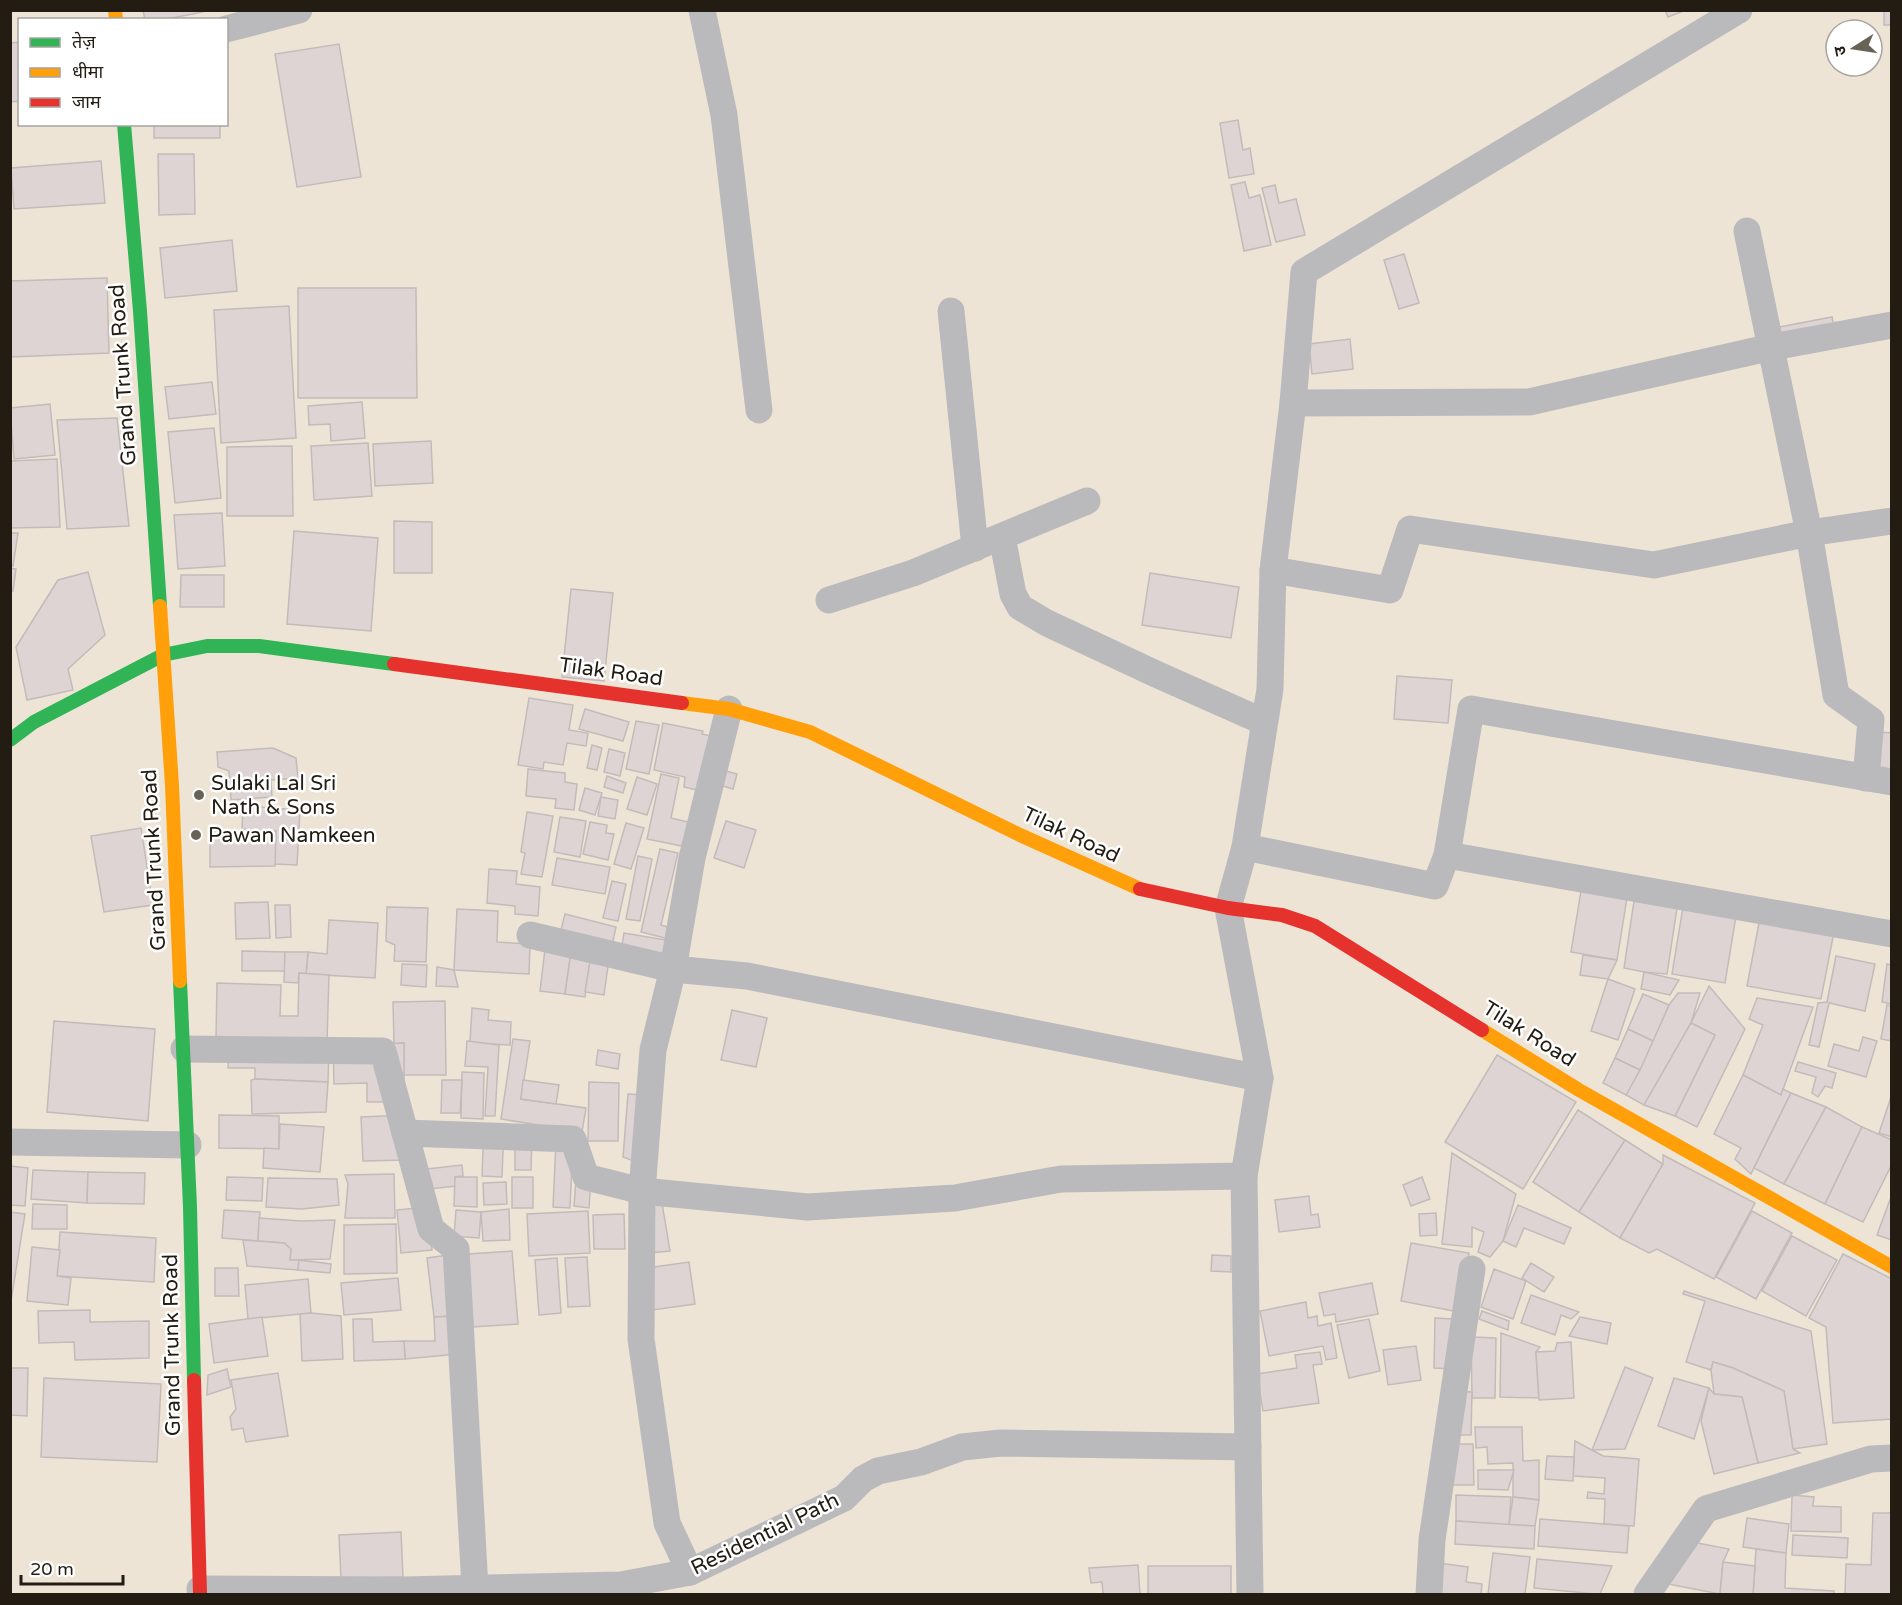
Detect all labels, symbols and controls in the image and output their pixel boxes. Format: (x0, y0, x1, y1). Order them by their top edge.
legend (18, 18, 228, 126)
north arrow (1824, 18, 1884, 78)
text: तेज़ (72, 31, 96, 53)
text: उ (1829, 44, 1851, 58)
text: धीमा (72, 61, 103, 83)
text: जाम (72, 91, 102, 113)
street label: Grand Trunk Road (104, 283, 142, 467)
street label: Tilak Road (558, 652, 664, 692)
street label: Grand Trunk Road (137, 768, 171, 952)
place label: Sulaki Lal Sri Nath & Sons (211, 771, 336, 820)
marker: Sulaki Lal Sri Nath & Sons (192, 788, 206, 802)
street label: Tilak Road (1018, 802, 1124, 868)
place label: Pawan Namkeen (208, 823, 376, 848)
marker: Pawan Namkeen (189, 828, 203, 842)
street label: Tilak Road (1478, 996, 1580, 1072)
street label: Grand Trunk Road (158, 1254, 186, 1436)
street label: Residential Path (687, 1487, 843, 1581)
scale bar (21, 1548, 123, 1586)
text: 20 m (30, 1558, 74, 1580)

